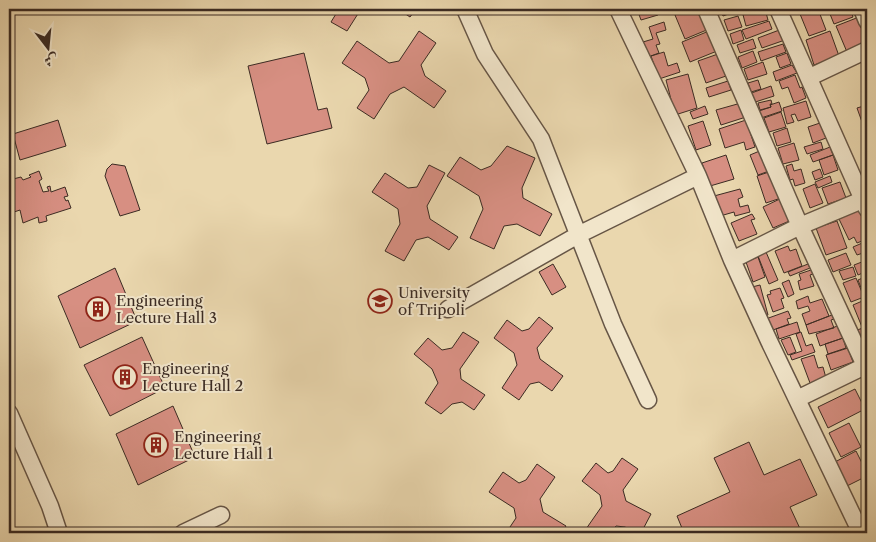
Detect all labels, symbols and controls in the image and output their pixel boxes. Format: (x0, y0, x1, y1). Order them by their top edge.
north arrow (22, 22, 72, 72)
text: ش (42, 50, 61, 71)
place label: University of Tripoli (398, 283, 471, 319)
school or university icon: University of Tripoli (367, 288, 393, 314)
place label: Engineering Lecture Hall 3 (116, 291, 217, 327)
building icon: Engineering Lecture Hall 3 (85, 296, 111, 322)
place label: Engineering Lecture Hall 2 (142, 359, 243, 395)
building icon: Engineering Lecture Hall 2 (112, 364, 138, 390)
place label: Engineering Lecture Hall 1 (174, 427, 274, 463)
building icon: Engineering Lecture Hall 1 (143, 432, 169, 458)

